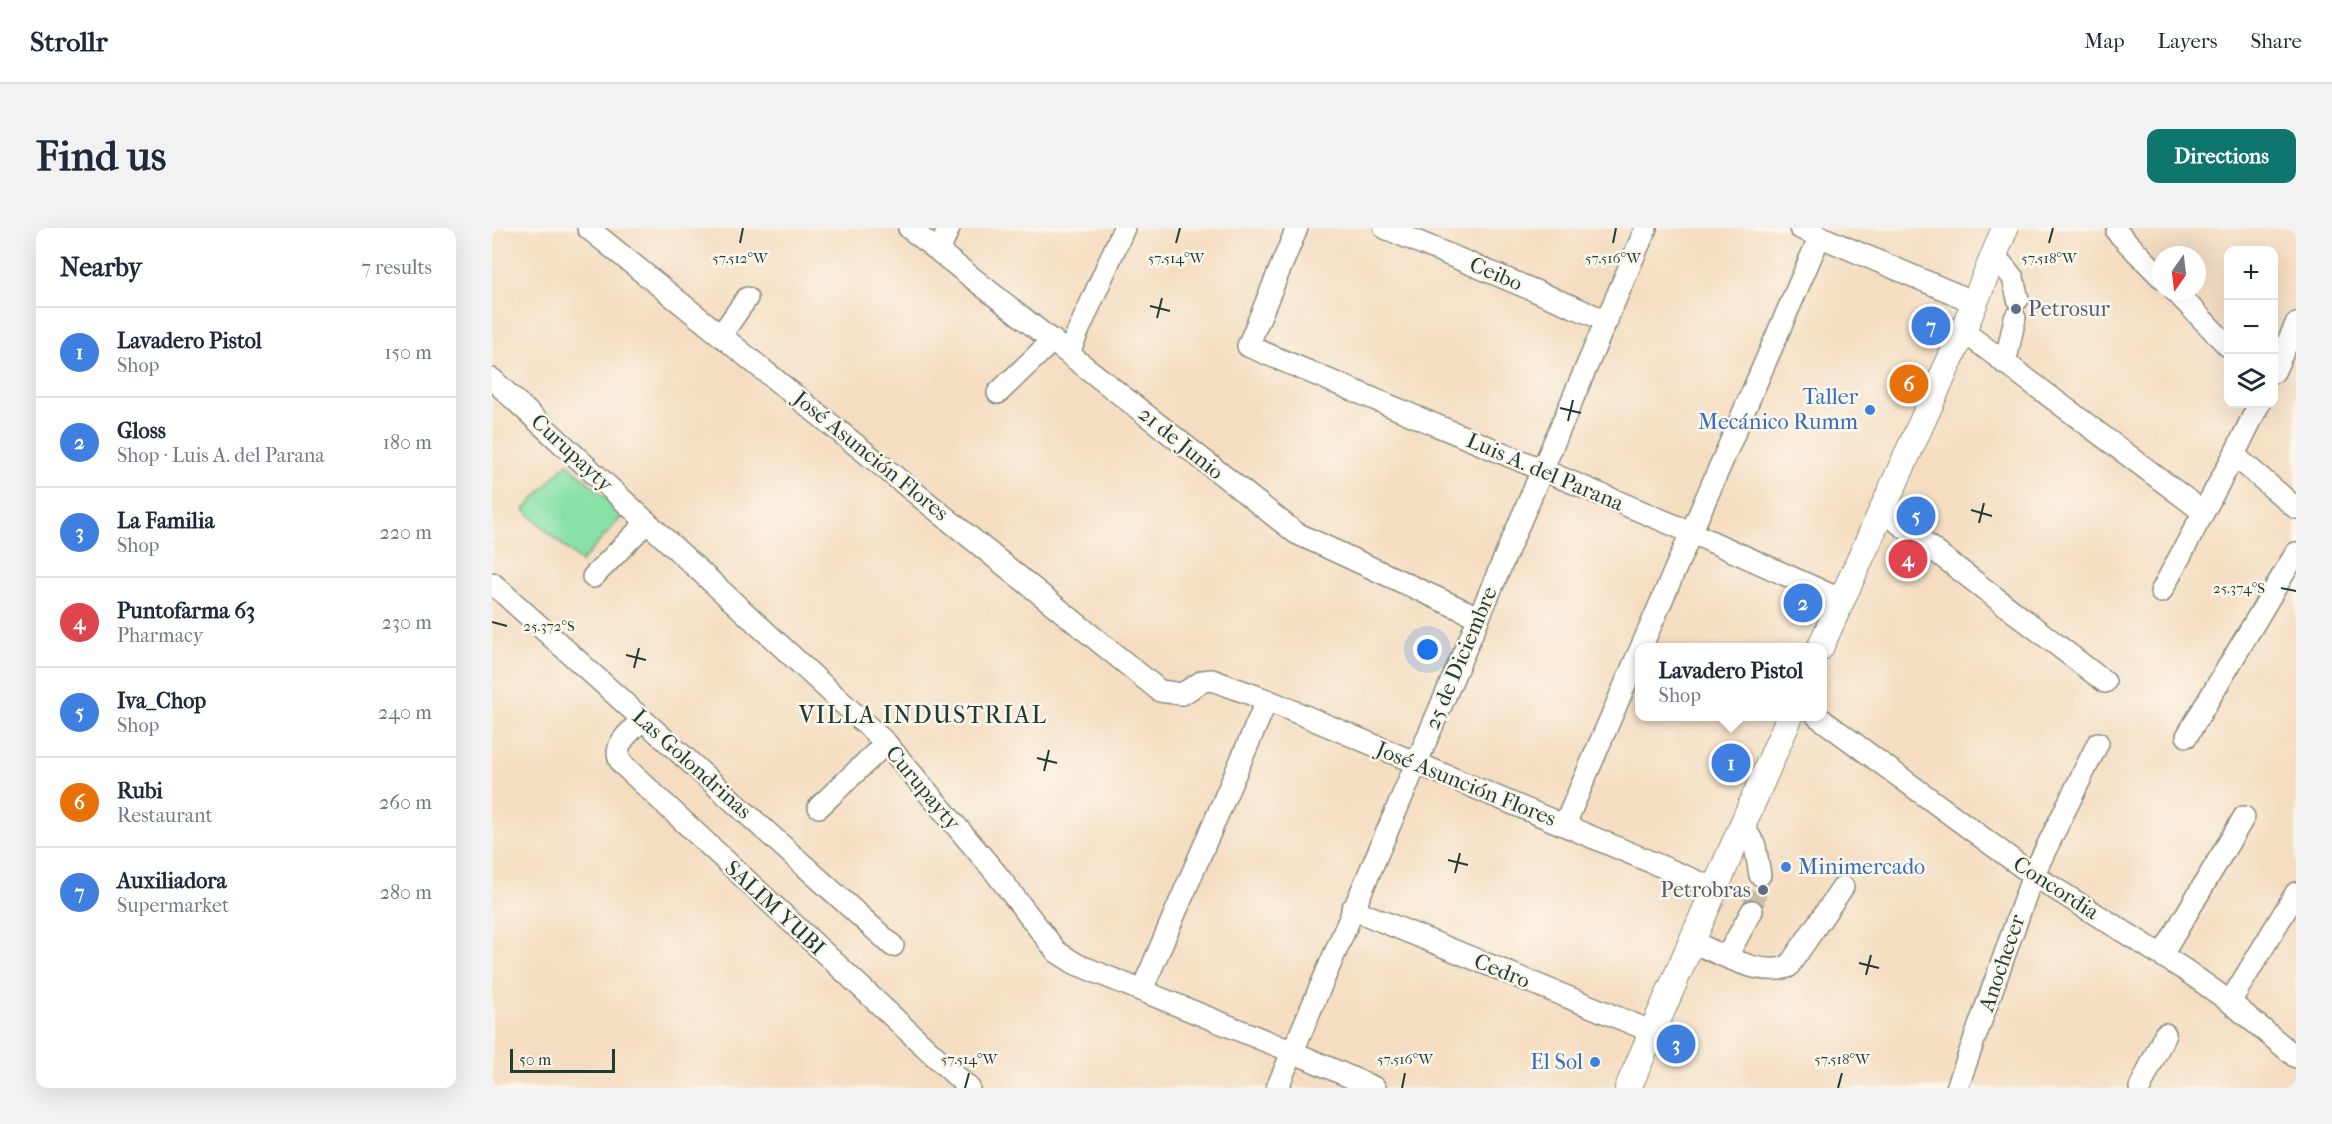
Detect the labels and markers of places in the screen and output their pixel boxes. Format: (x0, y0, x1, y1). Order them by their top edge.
place label: Petrosur (2028, 296, 2110, 322)
marker: Petrosur (2009, 302, 2023, 316)
pin: 7 (1912, 304, 1950, 348)
pin: 6 (1890, 362, 1928, 406)
place label: Taller Mecánico Rumm (1698, 384, 1859, 435)
marker: Taller Mecánico Rumm (1863, 403, 1877, 417)
pin: 5 (1896, 494, 1936, 538)
pin: 4 (1888, 536, 1928, 582)
pin: 2 (1784, 580, 1822, 626)
pin: 1 (1712, 740, 1750, 786)
place label: Minimercado (1798, 854, 1925, 880)
marker: Minimercado (1779, 860, 1793, 874)
place label: Petrobras (1660, 877, 1751, 903)
marker: Petrobras (1756, 883, 1770, 897)
pin: 3 (1656, 1022, 1696, 1066)
place label: El Sol (1530, 1049, 1583, 1075)
marker: El Sol (1588, 1055, 1602, 1069)

